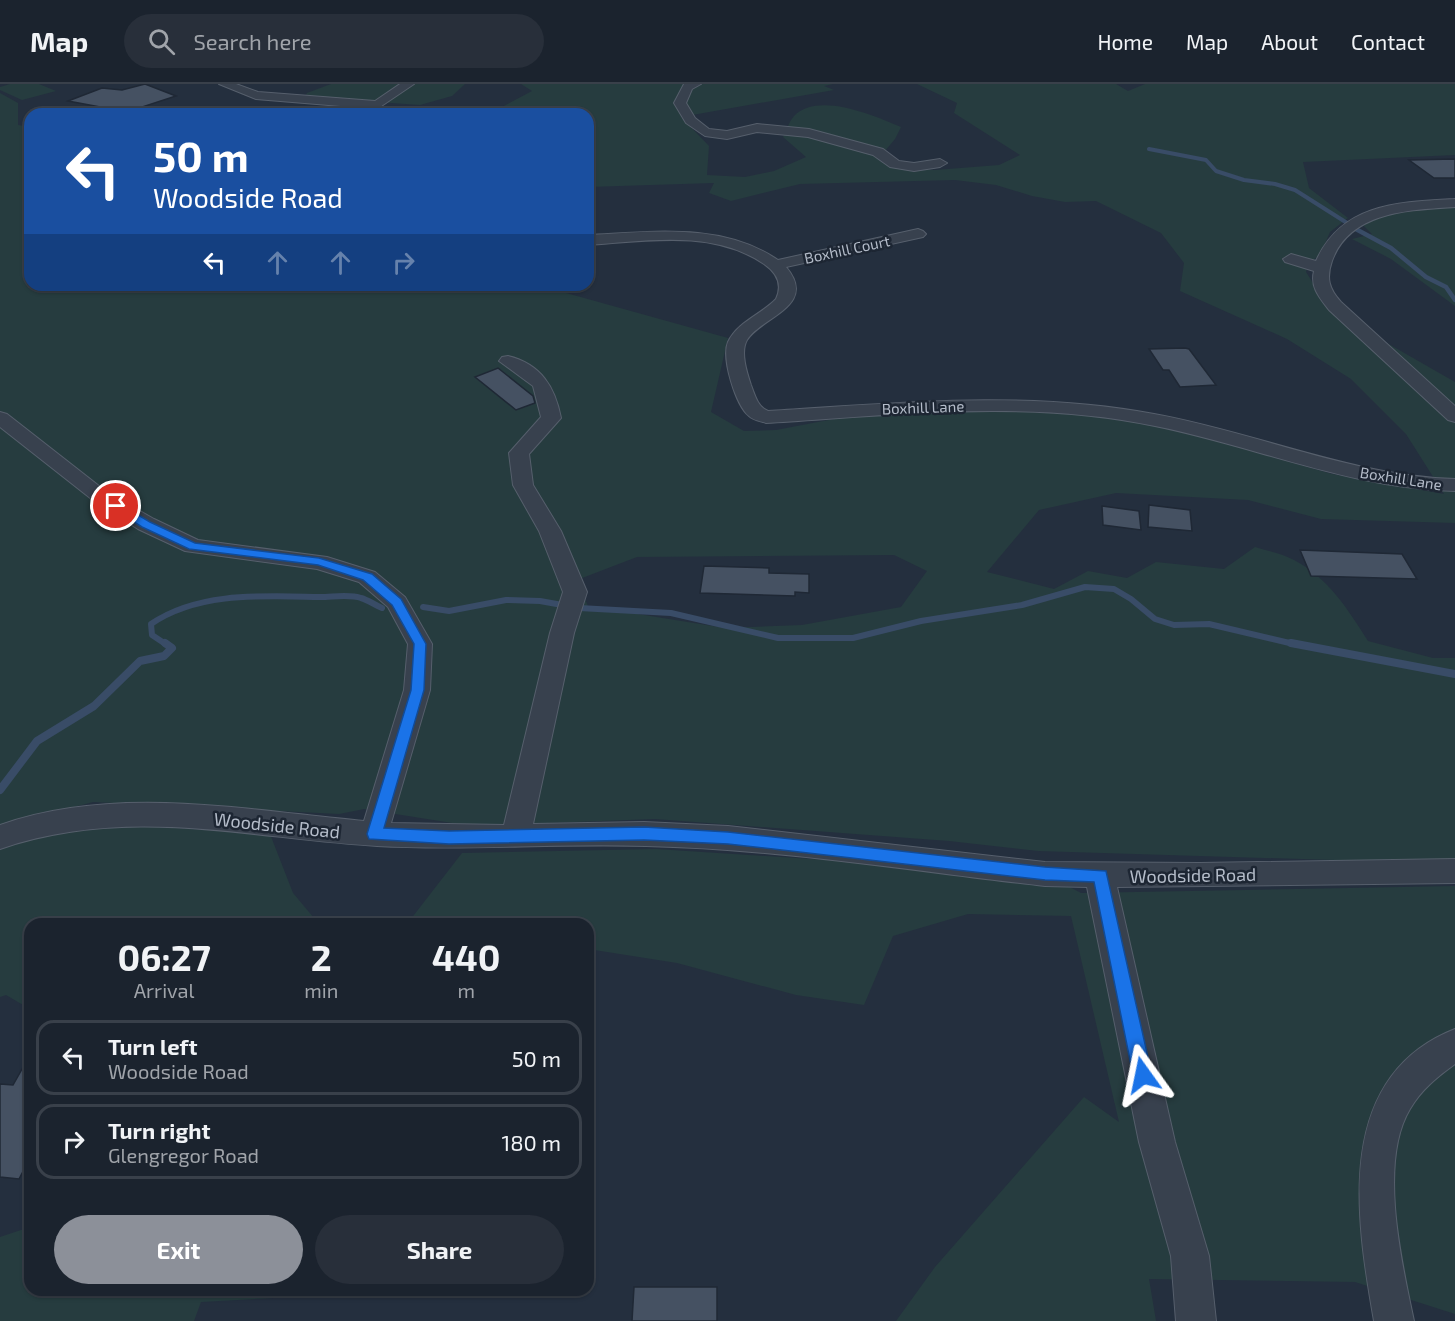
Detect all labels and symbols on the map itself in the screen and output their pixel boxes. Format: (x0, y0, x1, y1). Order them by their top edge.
street label: Boxhill Court (802, 231, 892, 267)
street label: Boxhill Lane (881, 397, 965, 417)
street label: Boxhill Lane (1359, 463, 1443, 493)
pin (90, 480, 141, 531)
street label: Woodside Road (213, 807, 341, 843)
street label: Woodside Road (1130, 863, 1256, 887)
position arrow (1111, 1043, 1175, 1107)

